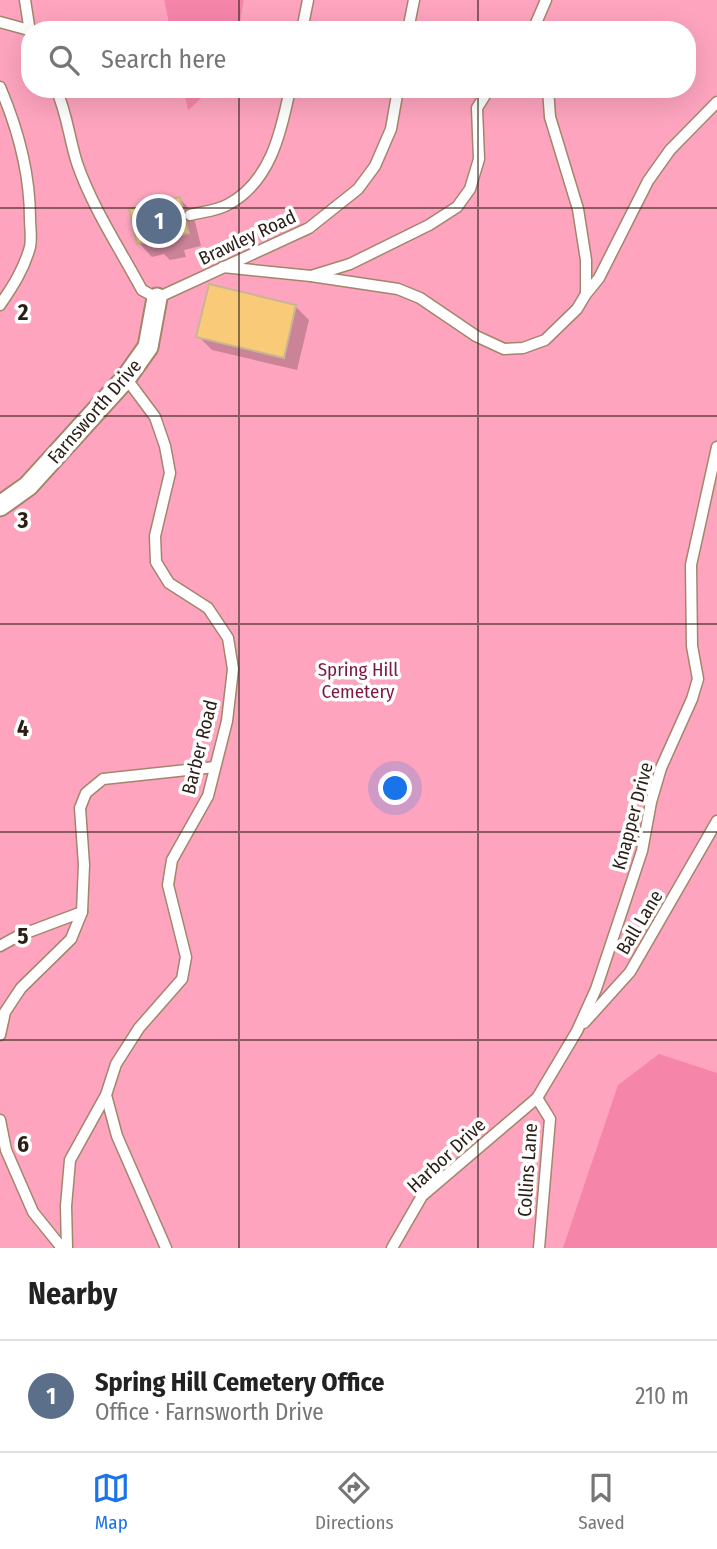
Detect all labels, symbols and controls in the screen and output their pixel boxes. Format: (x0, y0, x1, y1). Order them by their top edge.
search box (21, 21, 696, 98)
icon: search (45, 41, 83, 79)
text: Search here (101, 44, 226, 75)
pin: 1 (136, 195, 182, 247)
street label: Brawley Road (195, 205, 299, 270)
text: 2 (17, 298, 29, 326)
street label: Farnsworth Drive (43, 354, 146, 468)
text: 3 (17, 506, 29, 534)
park label: Spring Hill Cemetery (318, 658, 398, 703)
street label: Barber Road (177, 698, 222, 797)
text: 4 (17, 714, 29, 742)
street label: Knapper Drive (607, 760, 658, 872)
your location (378, 771, 412, 805)
street label: Ball Lane (611, 886, 668, 959)
text: 5 (17, 922, 29, 950)
street label: Harbor Drive (402, 1113, 490, 1197)
street label: Collins Lane (513, 1123, 542, 1218)
text: 6 (17, 1130, 29, 1158)
text: Nearby (28, 1276, 117, 1312)
text: Spring Hill Cemetery Office (95, 1367, 384, 1398)
text: 1 (46, 1382, 56, 1410)
text: 210 m (635, 1382, 689, 1410)
text: Office · Farnsworth Drive (95, 1398, 324, 1426)
tab: Map (92, 1469, 130, 1534)
tab: Directions (315, 1469, 394, 1534)
tab: Saved (578, 1469, 625, 1534)

